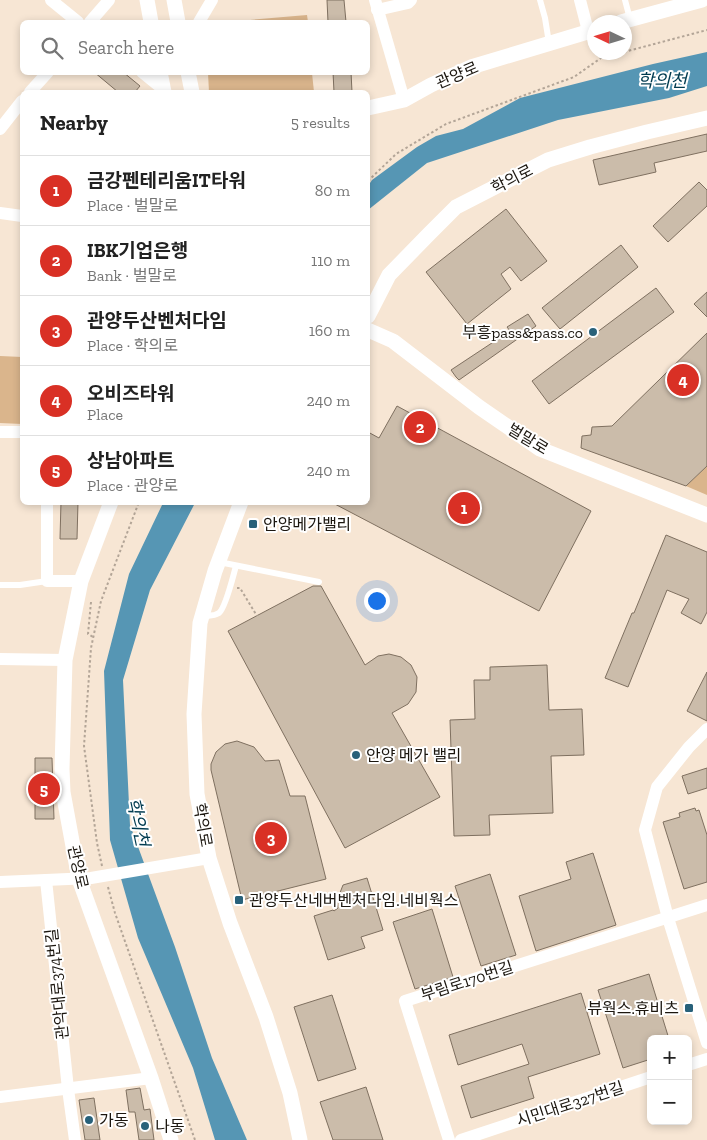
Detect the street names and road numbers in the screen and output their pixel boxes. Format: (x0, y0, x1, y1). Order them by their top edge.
street label: 관양로 (433, 58, 481, 92)
street label: 학의로 (488, 160, 536, 197)
street label: 벌말로 (504, 419, 552, 459)
street label: 학의로 (190, 802, 216, 849)
street label: 관양로 (64, 843, 92, 891)
street label: 관악대로374번길 (42, 927, 72, 1041)
street label: 부림로170번길 (418, 957, 516, 1005)
street label: 시민대로327번길 (514, 1078, 626, 1130)

